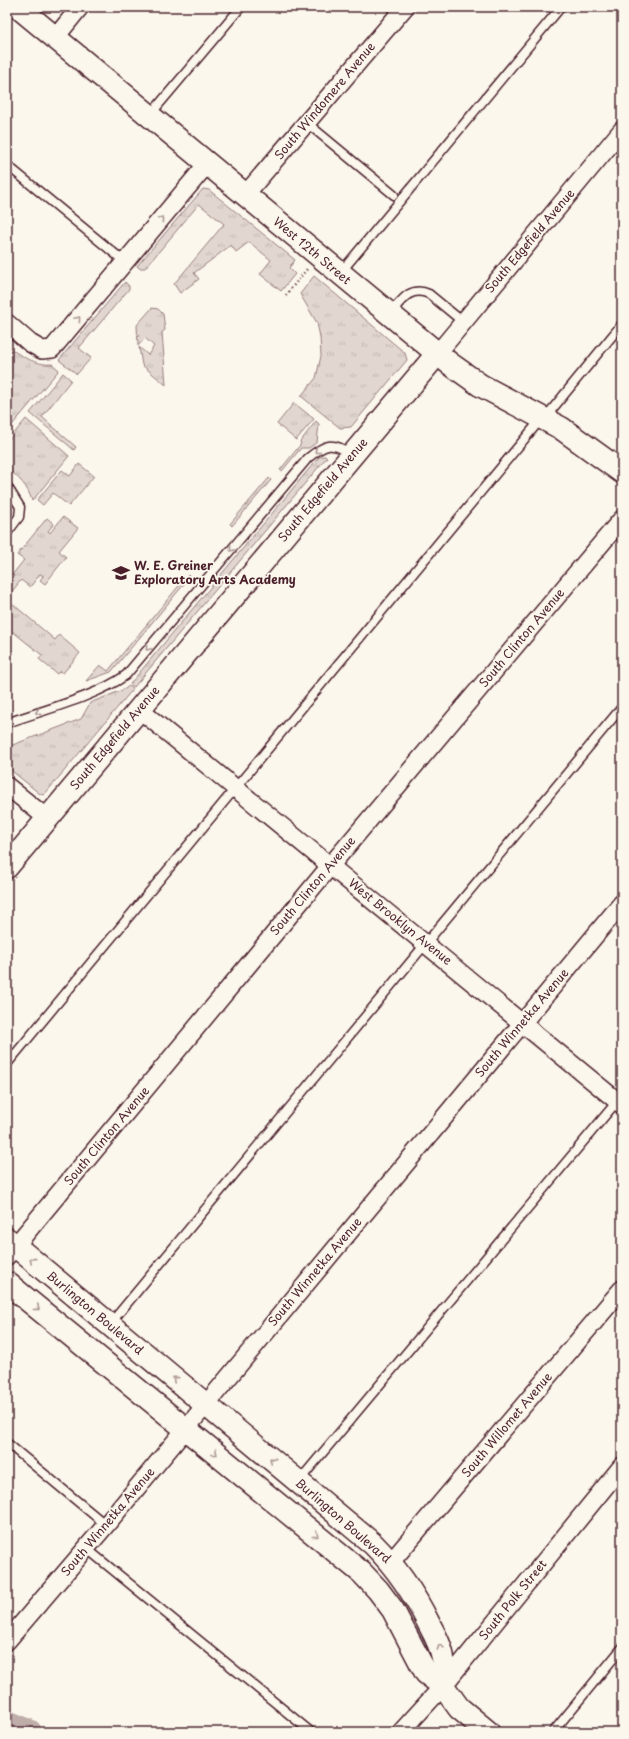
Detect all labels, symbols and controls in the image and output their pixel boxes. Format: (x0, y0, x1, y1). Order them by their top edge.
street label: South Windomere Avenue (270, 37, 379, 163)
street label: South Edgefield Avenue (480, 184, 578, 296)
street label: West 12th Street (270, 212, 356, 288)
one-way arrow (156, 217, 163, 224)
one-way arrow (73, 317, 80, 324)
street label: South Edgefield Avenue (273, 433, 371, 545)
one-way arrow (314, 447, 322, 454)
one-way arrow (229, 544, 236, 552)
place label: W. E. Greiner Exploratory Arts Academy (134, 556, 296, 588)
school or university icon: W. E. Greiner Exploratory Arts Academy (111, 563, 131, 583)
street label: South Clinton Avenue (474, 584, 568, 691)
one-way arrow (145, 644, 152, 651)
street label: South Edgefield Avenue (65, 681, 163, 793)
one-way arrow (35, 707, 42, 715)
street label: South Clinton Avenue (265, 832, 359, 939)
street label: West Brooklyn Avenue (345, 874, 457, 969)
street label: South Winnetka Avenue (470, 964, 572, 1081)
street label: South Clinton Avenue (59, 1082, 153, 1189)
street label: South Winnetka Avenue (263, 1213, 365, 1330)
one-way arrow (29, 1258, 37, 1265)
street label: Burlington Boulevard (43, 1266, 148, 1359)
one-way arrow (33, 1303, 40, 1310)
street label: South Willomet Avenue (457, 1368, 556, 1481)
one-way arrow (172, 1377, 180, 1384)
one-way arrow (211, 1449, 218, 1456)
one-way arrow (269, 1457, 276, 1464)
street label: South Winnetka Avenue (56, 1463, 158, 1580)
street label: Burlington Boulevard (292, 1474, 396, 1567)
one-way arrow (311, 1531, 319, 1538)
street label: South Polk Street (474, 1555, 550, 1643)
one-way arrow (436, 1644, 445, 1651)

